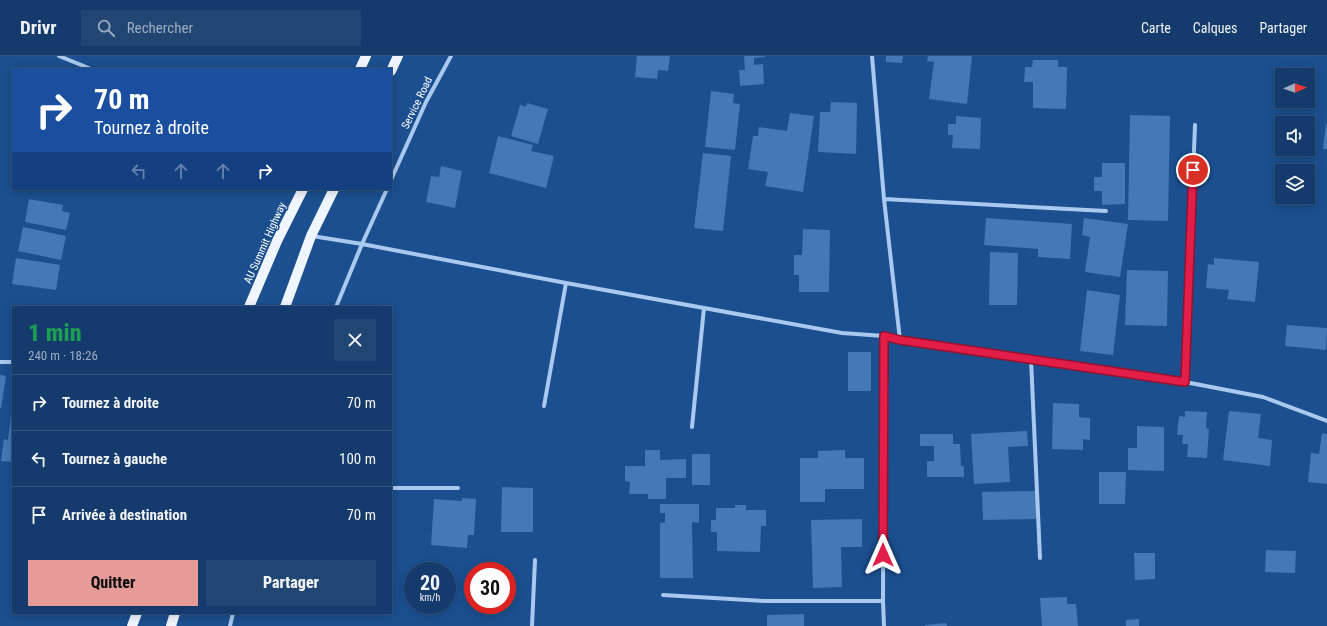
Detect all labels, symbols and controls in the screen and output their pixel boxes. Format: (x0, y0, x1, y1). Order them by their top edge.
search box (81, 10, 361, 46)
text: Drivr (20, 16, 57, 39)
icon: search (95, 17, 117, 39)
text: Rechercher (127, 19, 193, 37)
text: Carte (1141, 20, 1171, 36)
text: Calques (1193, 20, 1237, 36)
text: Partager (1259, 20, 1307, 36)
north arrow (1275, 68, 1315, 108)
map controls (1275, 68, 1315, 204)
street label: Service Road (399, 75, 435, 131)
text: 70 m (94, 83, 150, 116)
icon: right (28, 84, 80, 136)
button: sound (1275, 116, 1315, 156)
text: Tournez à droite (94, 117, 209, 138)
pin (1176, 153, 1210, 187)
icon: arrive (1182, 159, 1204, 181)
icon: left (128, 160, 150, 182)
icon: ahead (170, 160, 192, 182)
icon: ahead (212, 160, 234, 182)
icon: right (254, 160, 276, 182)
button: layers (1275, 164, 1315, 204)
street label: AU Summit Highway (241, 200, 289, 286)
text: 1 min (28, 319, 82, 347)
button: close (334, 319, 376, 361)
text: 240 m · 18:26 (28, 348, 98, 363)
icon: right (28, 392, 50, 414)
text: Tournez à droite (62, 394, 159, 412)
text: 70 m (346, 394, 376, 412)
icon: left (28, 448, 50, 470)
text: Tournez à gauche (62, 450, 167, 468)
text: 100 m (339, 450, 376, 468)
icon: arrive (28, 504, 50, 526)
text: Arrivée à destination (62, 506, 187, 524)
text: 70 m (346, 506, 376, 524)
position arrow (862, 534, 904, 576)
button: Quitter (28, 560, 198, 606)
button: Partager (206, 560, 376, 606)
speed limit sign: 30 (464, 562, 516, 614)
text: 20 (420, 571, 440, 595)
text: km/h (420, 592, 440, 603)

